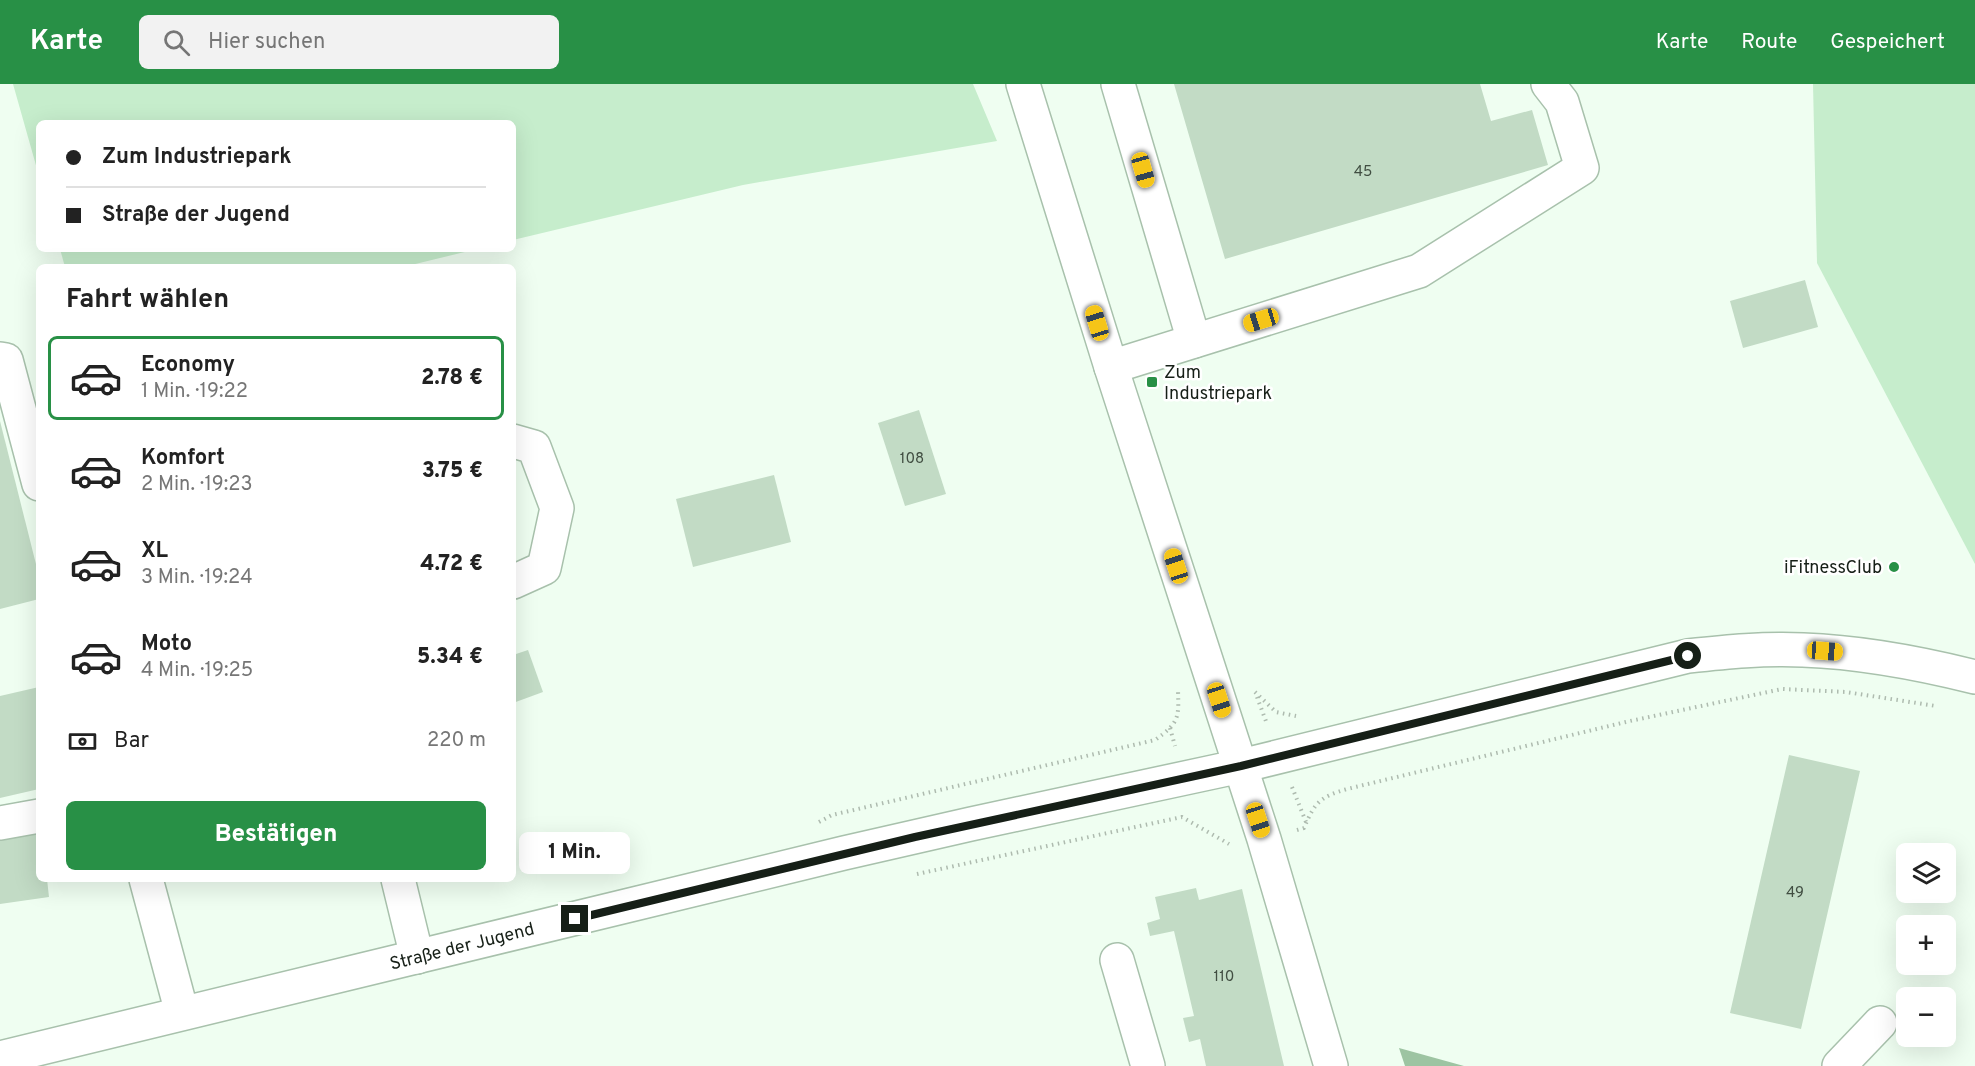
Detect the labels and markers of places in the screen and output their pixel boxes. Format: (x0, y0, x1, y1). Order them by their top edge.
place label: Zum Industriepark (1164, 362, 1272, 406)
marker: Zum Industriepark (1145, 375, 1159, 389)
place label: iFitnessClub (1784, 557, 1882, 580)
marker: iFitnessClub (1887, 560, 1901, 574)

